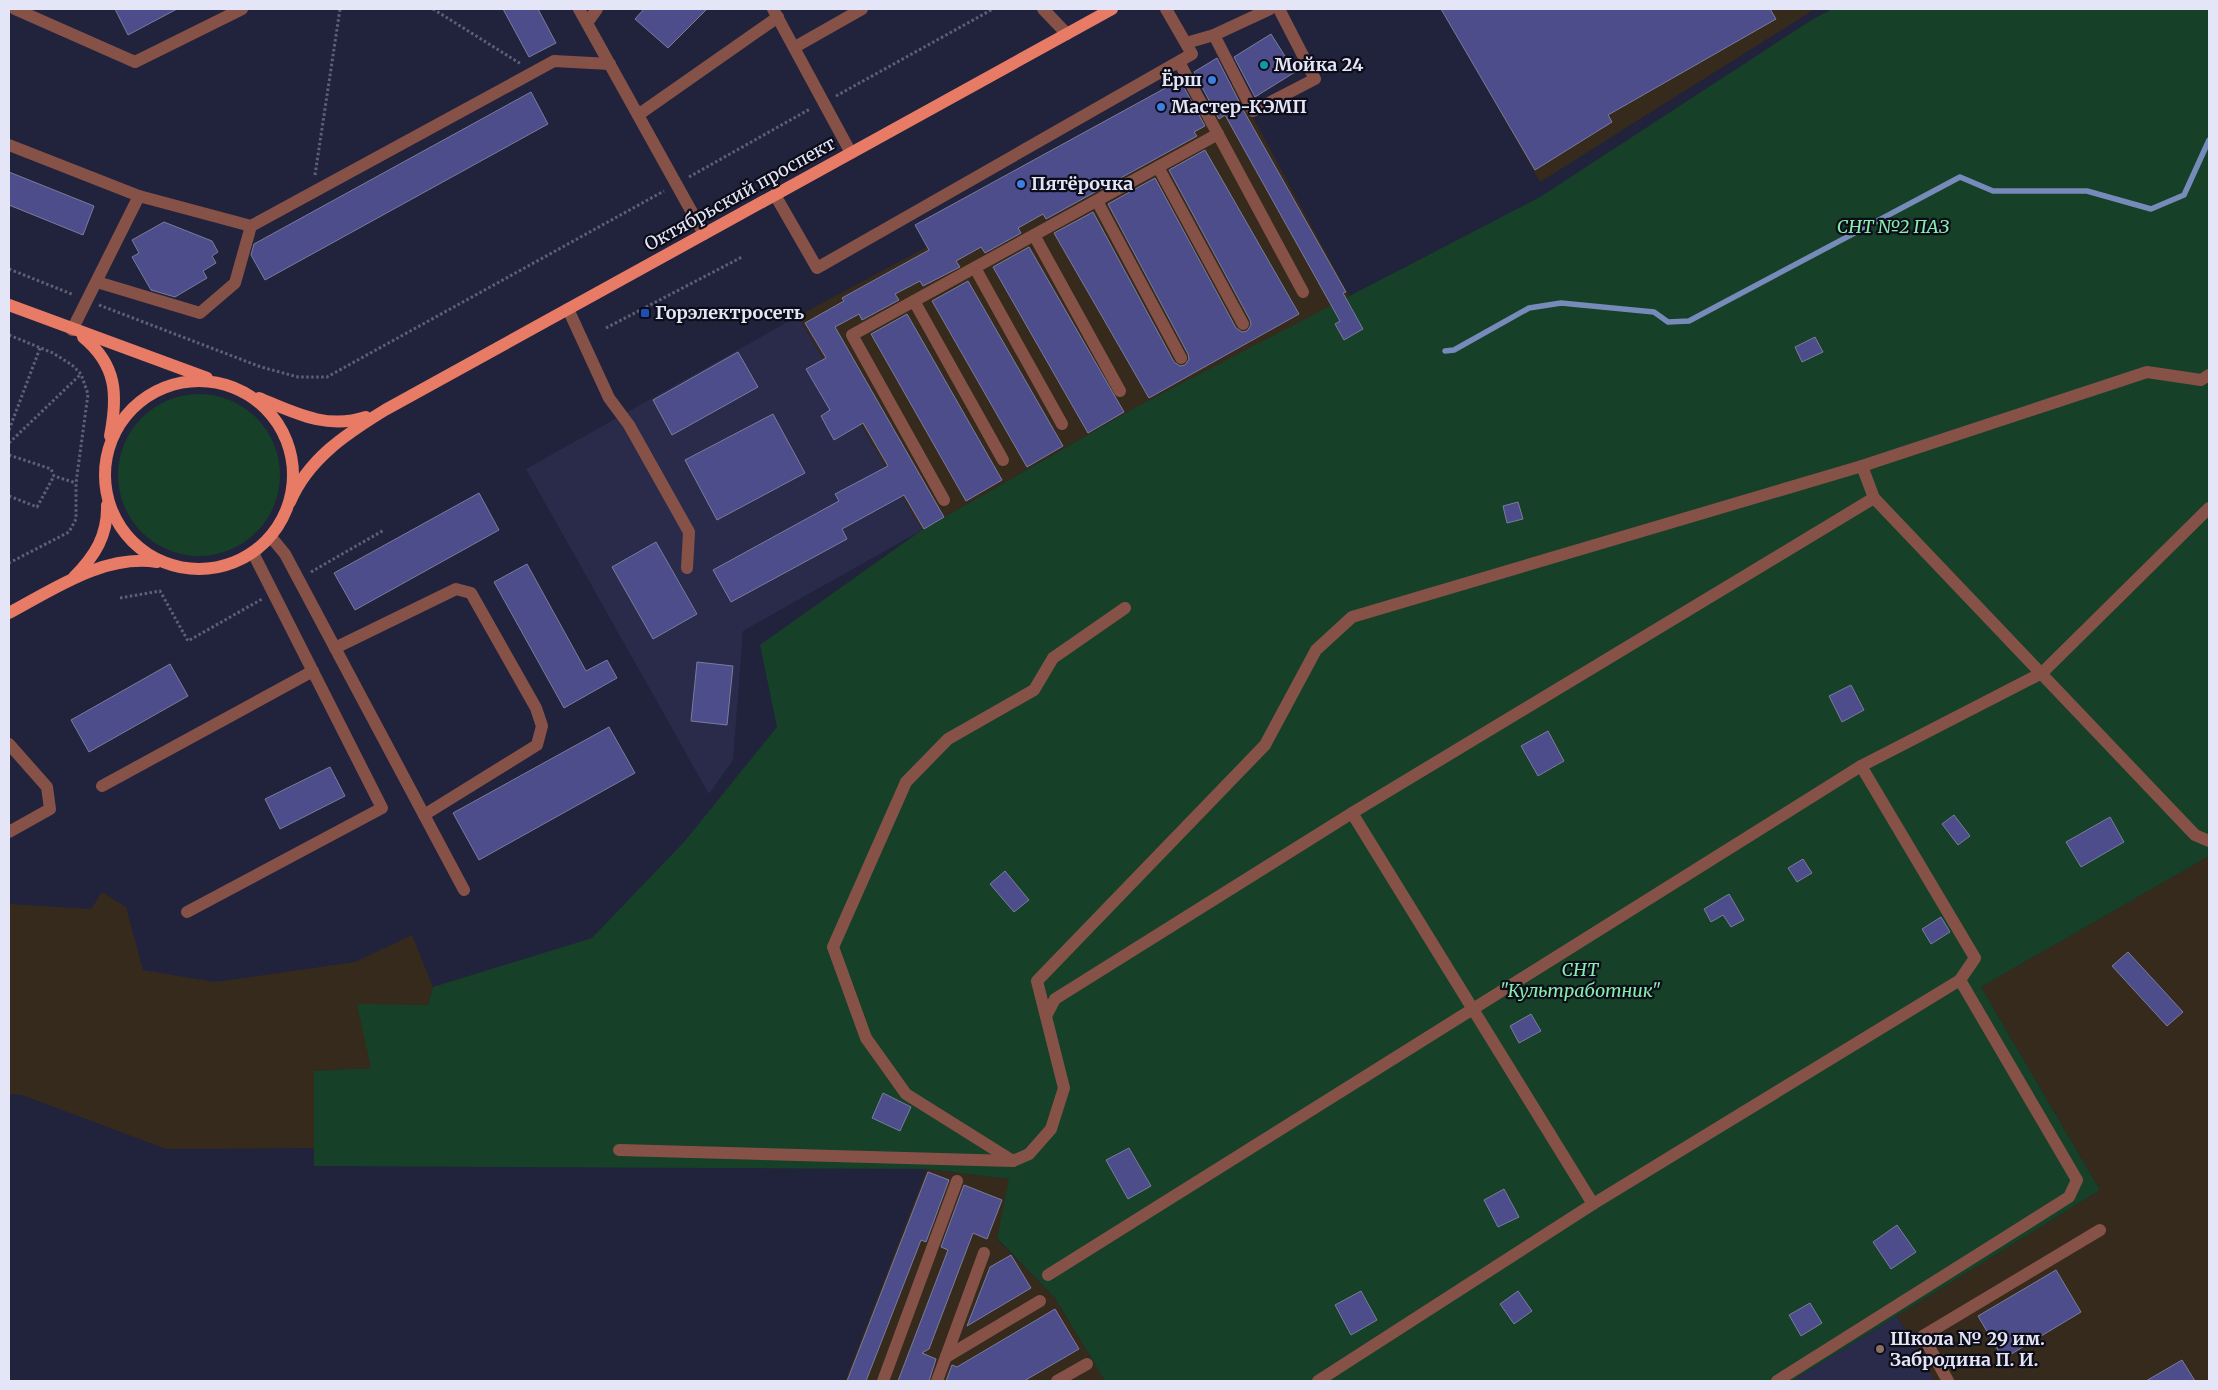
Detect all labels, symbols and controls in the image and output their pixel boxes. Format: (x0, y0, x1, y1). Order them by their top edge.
place label: Мойка 24 (1274, 53, 1364, 76)
marker: Мойка 24 (1258, 59, 1270, 71)
place label: Ёрш (1161, 68, 1202, 91)
marker: Ёрш (1206, 74, 1218, 86)
place label: Мастер-КЭМП (1171, 95, 1307, 118)
marker: Мастер-КЭМП (1155, 101, 1167, 113)
street label: Октябрьский проспект (640, 131, 839, 256)
place label: Пятёрочка (1031, 172, 1133, 195)
marker: Пятёрочка (1015, 178, 1027, 190)
park label: СНТ №2 ПАЗ (1837, 215, 1950, 238)
place label: Горэлектросеть (655, 301, 805, 324)
marker: Горэлектросеть (639, 307, 651, 319)
park label: СНТ "Культработник" (1499, 958, 1661, 1002)
place label: Школа № 29 им. Забродина П. И. (1890, 1327, 2045, 1371)
marker: Школа № 29 им. Забродина П. И. (1874, 1343, 1886, 1355)

